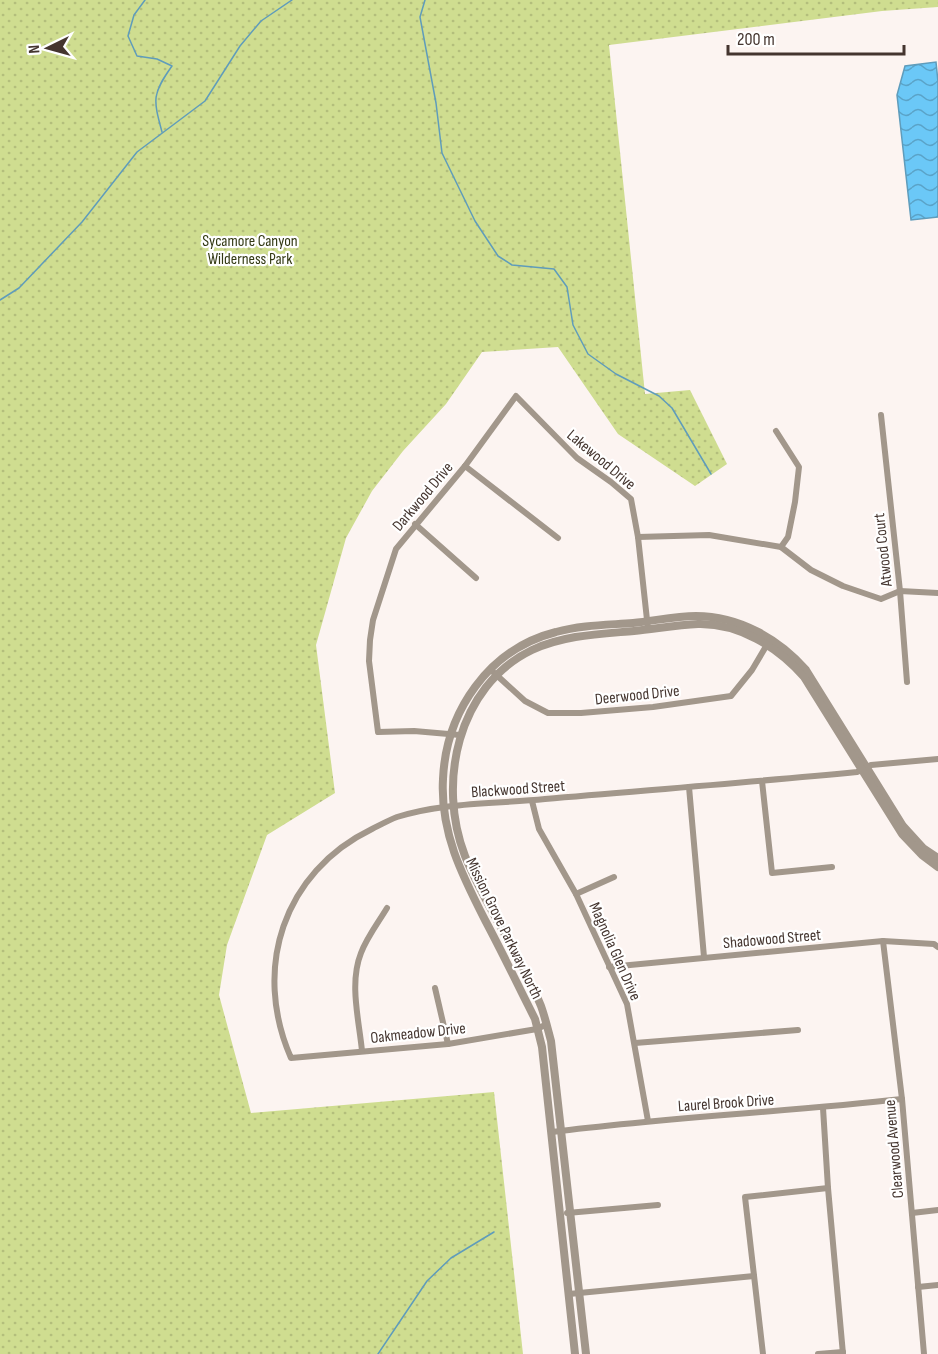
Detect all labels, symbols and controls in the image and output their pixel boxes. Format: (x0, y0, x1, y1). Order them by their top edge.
north arrow (18, 18, 78, 78)
scale bar (728, 18, 904, 56)
text: 200 m (737, 29, 775, 50)
text: N (25, 44, 44, 54)
park label: Sycamore Canyon Wilderness Park (202, 232, 298, 269)
street label: Lakewood Drive (563, 426, 639, 494)
street label: Darkwood Drive (389, 459, 457, 535)
street label: Atwood Court (870, 512, 897, 589)
street label: Deerwood Drive (594, 682, 680, 709)
street label: Blackwood Street (471, 777, 566, 802)
street label: Mission Grove Parkway North (461, 855, 546, 1002)
street label: Magnolia Glen Drive (585, 900, 645, 1004)
street label: Shadowood Street (722, 926, 822, 953)
street label: Oakmeadow Drive (370, 1019, 467, 1048)
street label: Laurel Brook Drive (677, 1091, 775, 1116)
street label: Clearwood Avenue (881, 1099, 908, 1199)

